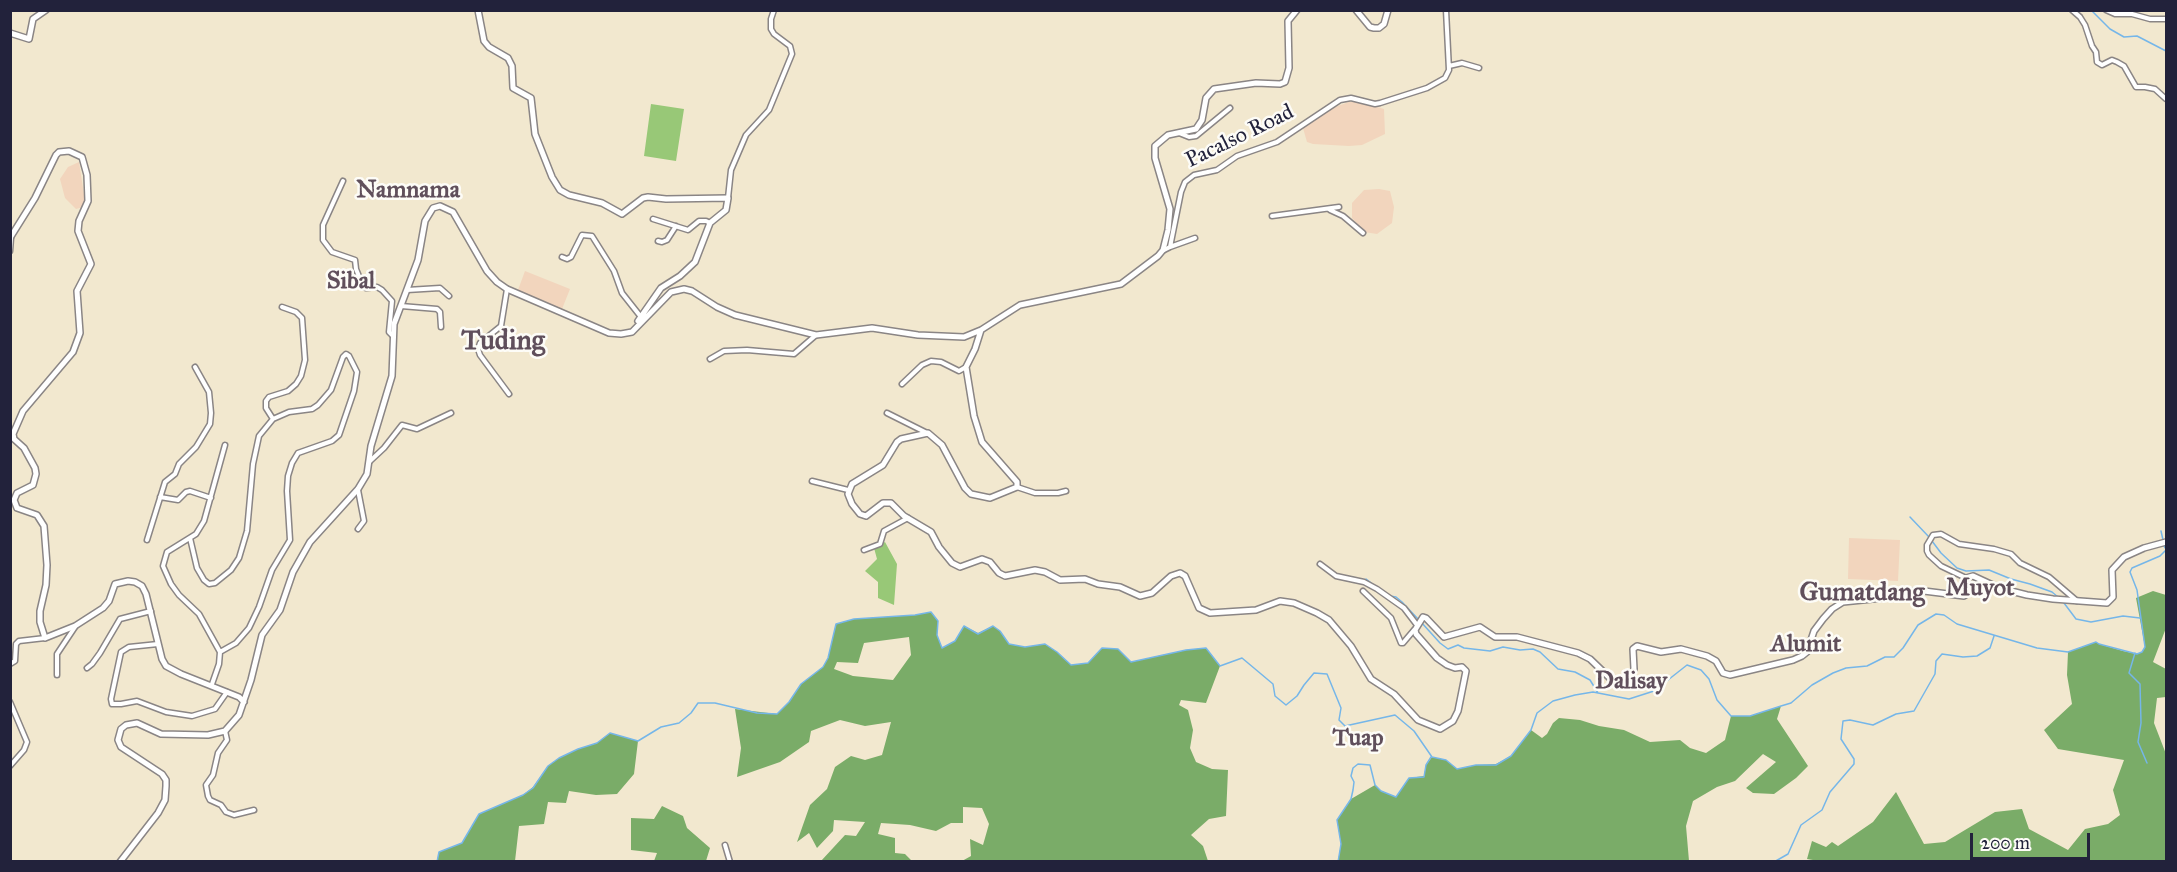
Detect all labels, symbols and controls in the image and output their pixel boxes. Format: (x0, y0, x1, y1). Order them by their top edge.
street label: Pacalso Road (1182, 100, 1298, 174)
district label: Namnama (356, 177, 460, 205)
district label: Sibal (327, 268, 375, 296)
district label: Tuding (461, 325, 545, 359)
district label: Muyot (1946, 575, 2014, 603)
district label: Gumatdang (1799, 578, 1925, 610)
district label: Alumit (1771, 631, 1841, 659)
district label: Dalisay (1595, 668, 1667, 696)
district label: Tuap (1332, 725, 1384, 753)
scale bar (1973, 821, 2093, 859)
text: 200 m (1981, 832, 2030, 854)

